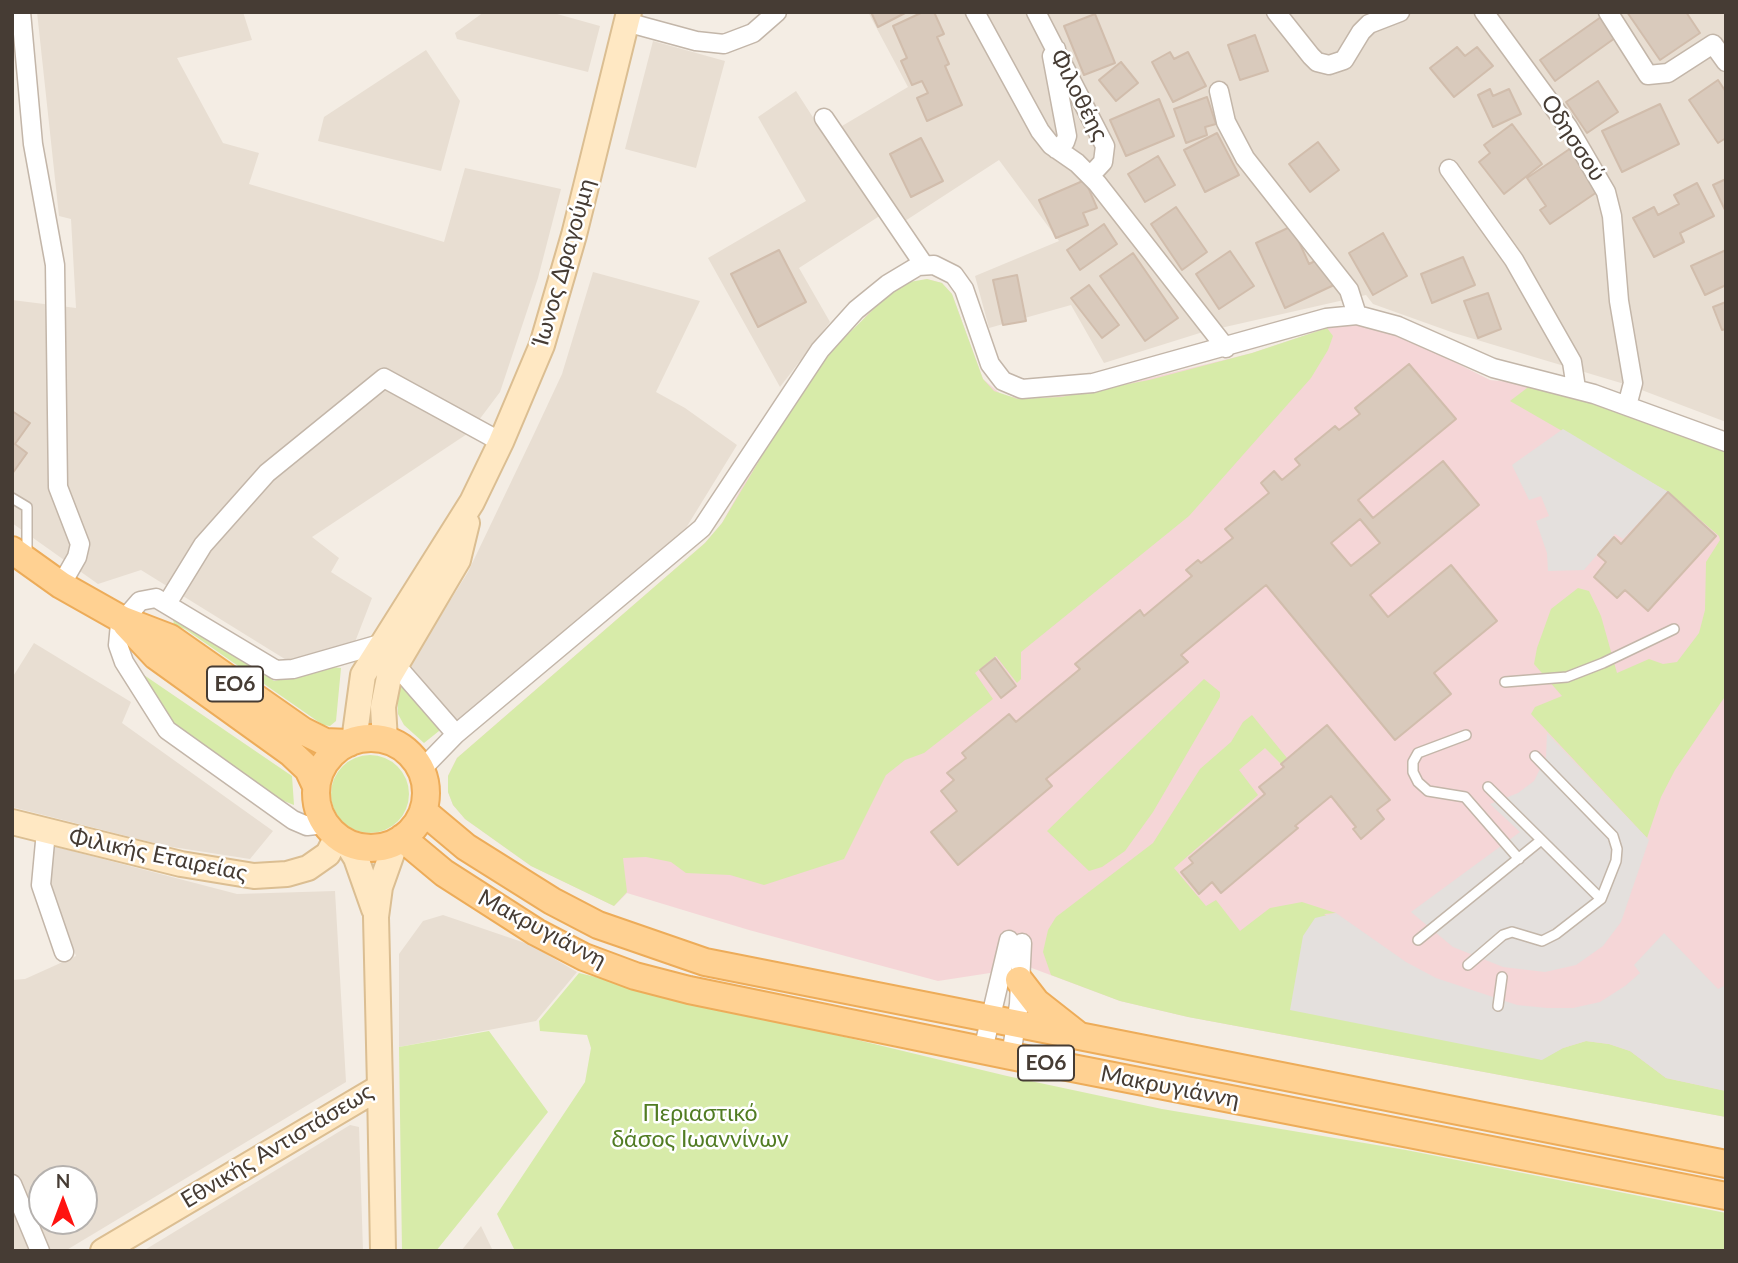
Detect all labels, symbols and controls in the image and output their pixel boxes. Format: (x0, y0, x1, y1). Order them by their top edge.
street label: Φιλοθέης (1044, 45, 1114, 145)
street label: Οδησσού (1535, 90, 1611, 186)
street label: Ίωνος Δραγούμη (527, 176, 601, 348)
road number: ΕΟ6 (207, 666, 263, 702)
street label: Φιλικής Εταιρείας (66, 823, 250, 887)
street label: Μακρυγιάννη (473, 884, 611, 974)
road number: ΕΟ6 (1018, 1046, 1074, 1080)
street label: Μακρυγιάννη (1098, 1060, 1242, 1114)
street label: Εθνικής Αντιστάσεως (176, 1078, 378, 1214)
park label: Περιαστικό δάσος Ιωαννίνων (611, 1100, 789, 1154)
north arrow (28, 1165, 98, 1235)
text: N (56, 1169, 70, 1192)

